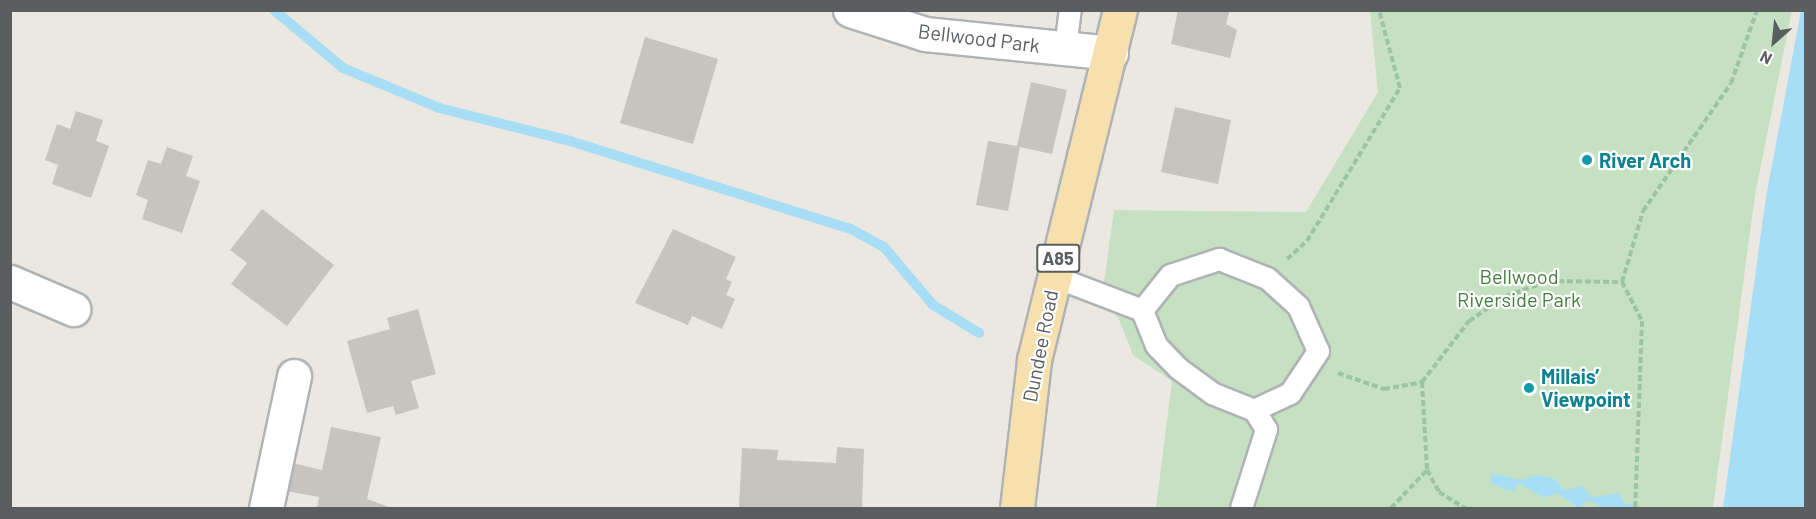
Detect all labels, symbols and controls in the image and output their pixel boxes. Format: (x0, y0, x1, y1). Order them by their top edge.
north arrow (1744, 12, 1804, 72)
street label: Bellwood Park (917, 19, 1041, 57)
text: N (1757, 48, 1775, 69)
place label: River Arch (1599, 148, 1691, 172)
marker: River Arch (1580, 153, 1594, 167)
road number: A85 (1036, 243, 1080, 273)
park label: Bellwood Riverside Park (1457, 264, 1581, 311)
street label: Dundee Road (1017, 288, 1063, 404)
place label: Millais’ Viewpoint (1541, 365, 1631, 412)
marker: Millais’ Viewpoint (1522, 381, 1536, 395)

